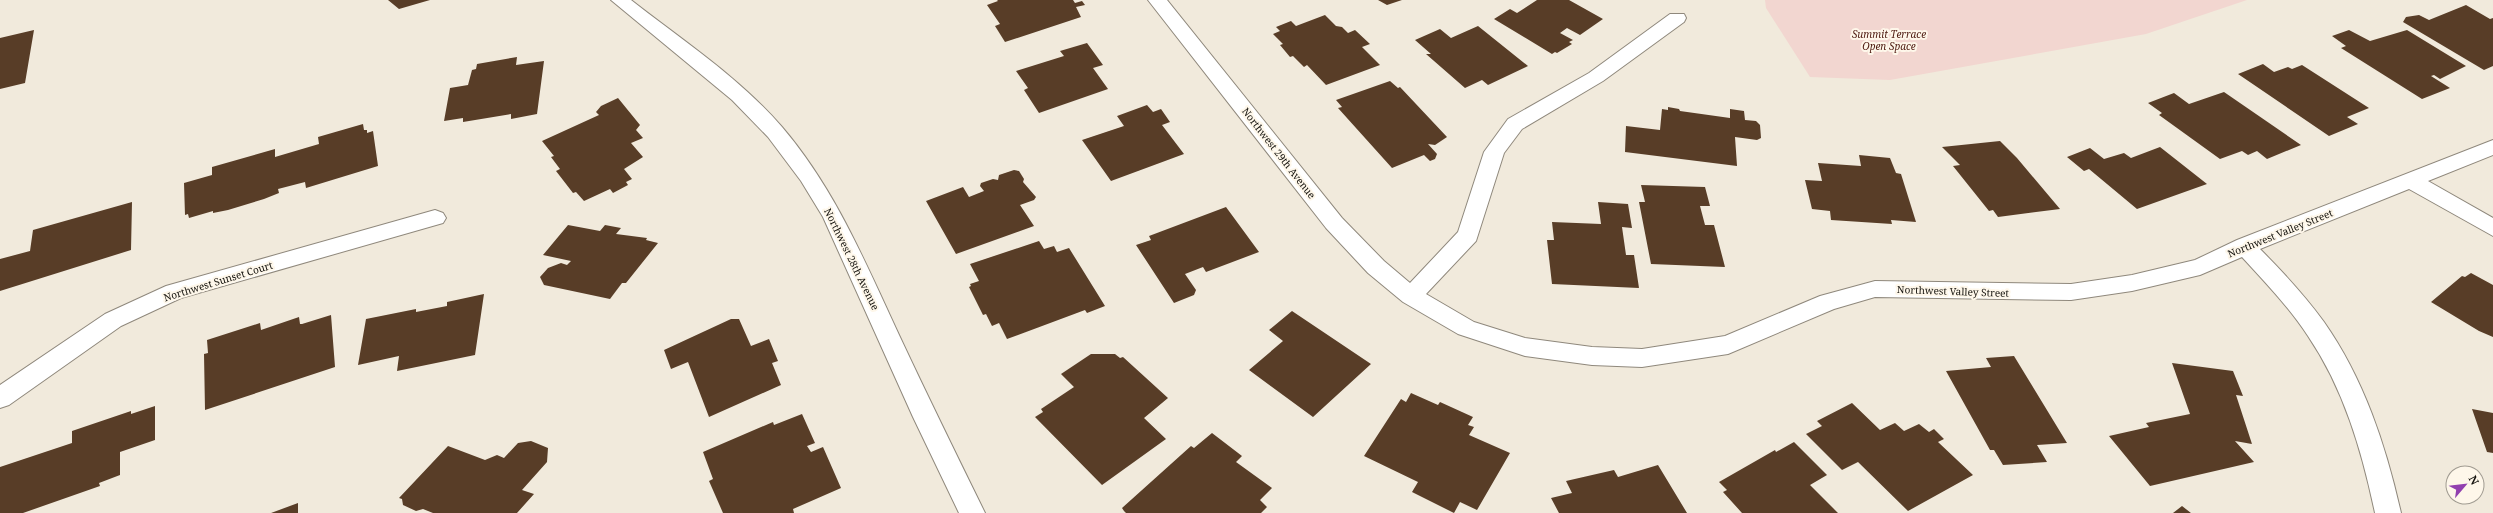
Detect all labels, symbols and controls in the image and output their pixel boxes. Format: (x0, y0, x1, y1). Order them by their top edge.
park label: Summit Terrace Open Space (1852, 27, 1926, 53)
street label: Northwest 29th Avenue (1239, 105, 1319, 201)
street label: Northwest Valley Street (2225, 205, 2335, 260)
street label: Northwest 28th Avenue (821, 206, 883, 312)
street label: Northwest Sunset Court (162, 258, 275, 304)
street label: Northwest Valley Street (1897, 282, 2010, 300)
north arrow (2445, 465, 2485, 505)
text: N (2466, 473, 2483, 488)

